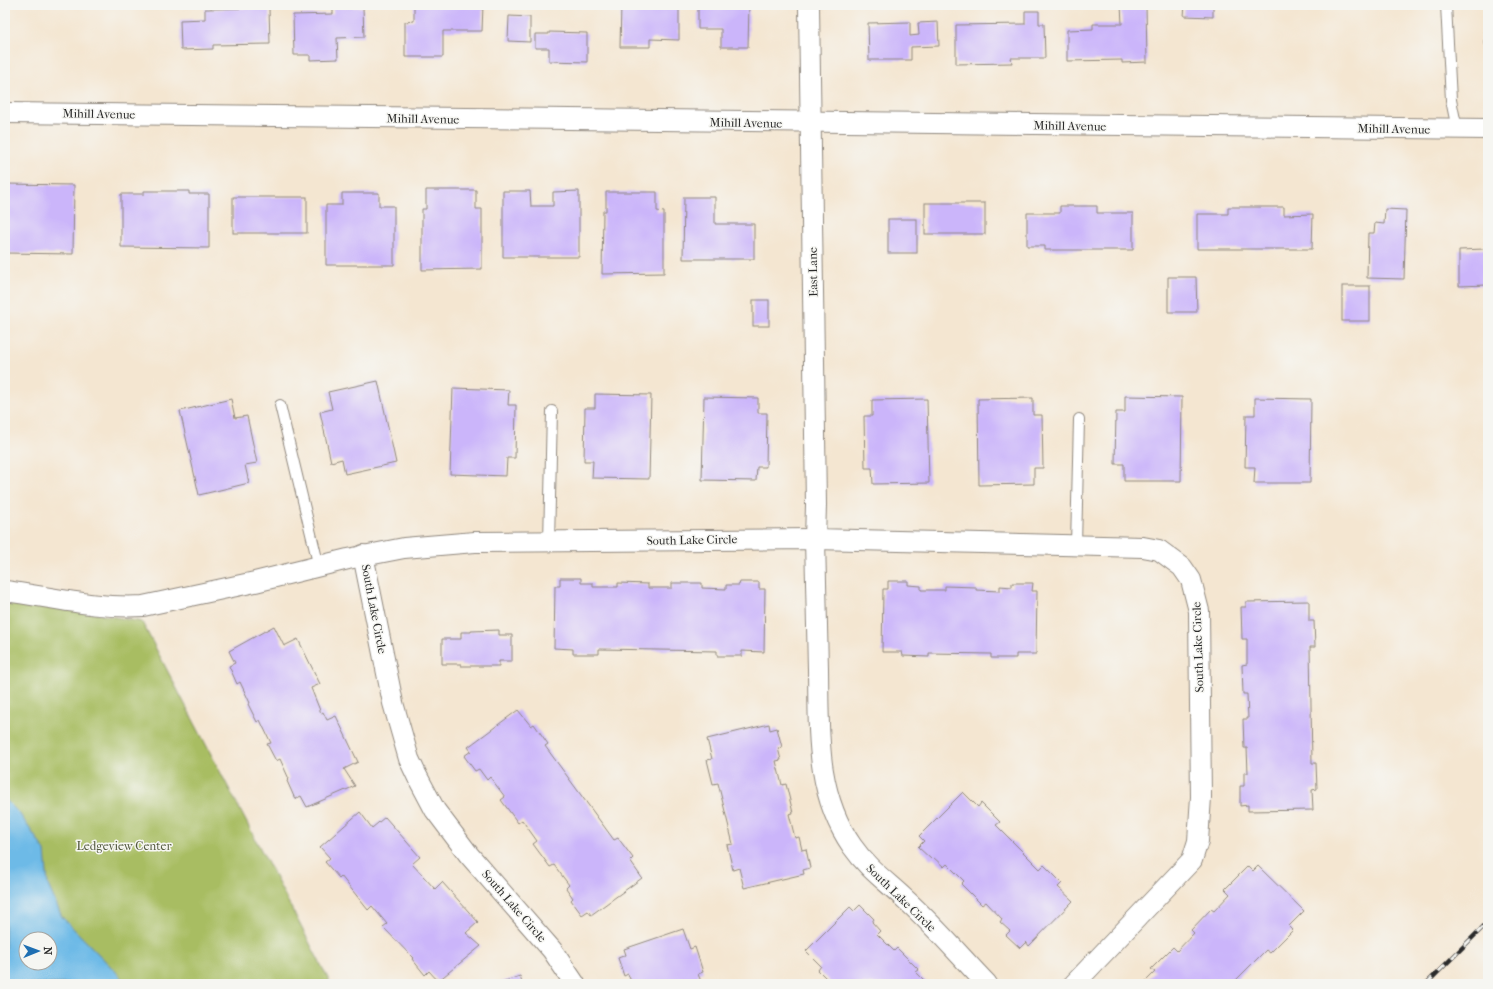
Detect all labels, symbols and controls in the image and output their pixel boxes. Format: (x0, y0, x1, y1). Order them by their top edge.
street label: Mihill Avenue (63, 106, 136, 122)
street label: Mihill Avenue (387, 111, 460, 127)
street label: Mihill Avenue (710, 115, 783, 131)
street label: Mihill Avenue (1034, 118, 1107, 134)
street label: Mihill Avenue (1358, 121, 1431, 137)
street label: East Lane (806, 247, 820, 297)
street label: South Lake Circle (646, 532, 738, 548)
street label: South Lake Circle (358, 563, 390, 655)
street label: South Lake Circle (1189, 601, 1207, 693)
park label: Ledgeview Center (76, 839, 172, 853)
street label: South Lake Circle (863, 861, 939, 935)
street label: South Lake Circle (479, 867, 549, 945)
north arrow (18, 931, 58, 971)
text: N (41, 947, 54, 956)

